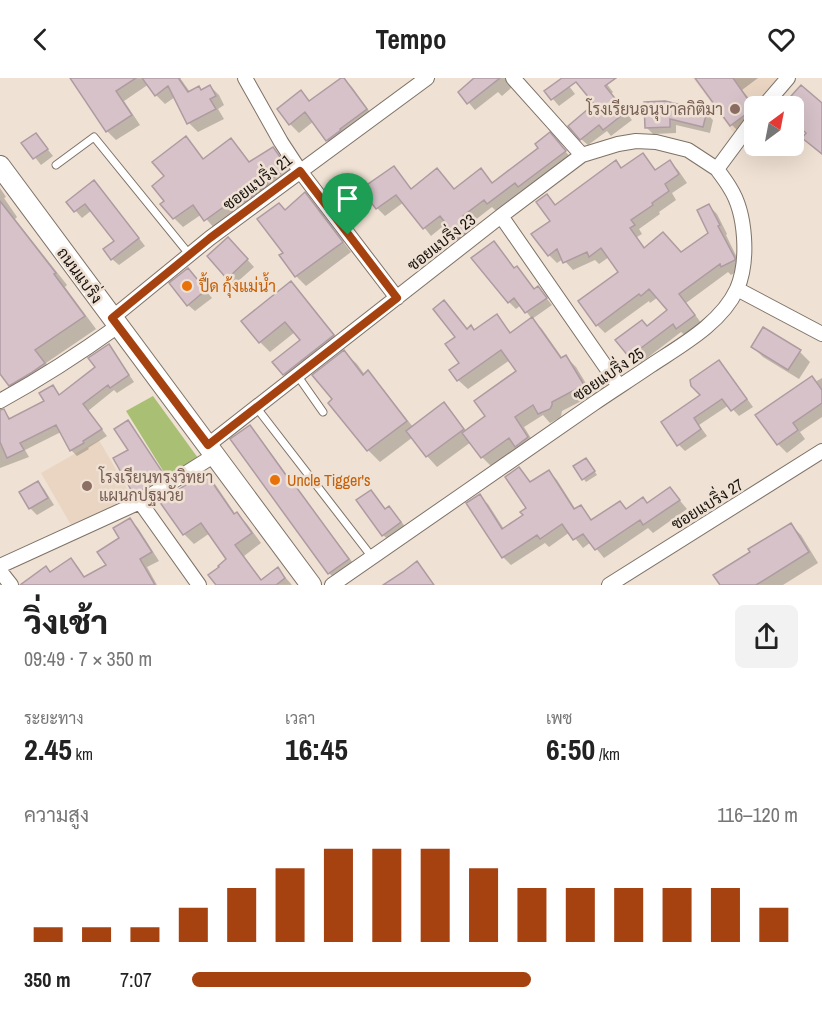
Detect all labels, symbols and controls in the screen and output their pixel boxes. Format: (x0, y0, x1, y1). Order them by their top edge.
text: Tempo (376, 21, 446, 57)
icon: back (24, 23, 57, 56)
icon: heart (765, 23, 798, 56)
north arrow (744, 96, 804, 156)
map controls (744, 96, 804, 156)
place label: โรงเรียนอนุบาลกิติมา (585, 98, 723, 121)
marker: โรงเรียนอนุบาลกิติมา (728, 102, 742, 116)
street label: ซอยแบริ่ง 21 (217, 147, 297, 215)
pin (322, 173, 373, 235)
icon: arrive (331, 182, 364, 215)
street label: ซอยแบริ่ง 23 (401, 207, 480, 276)
street label: ถนนแบริ่ง (52, 241, 110, 307)
place label: ปื้ด กุ้งแม่น้ำ (198, 272, 276, 298)
marker: ปื้ด กุ้งแม่น้ำ (180, 279, 194, 293)
street label: ซอยแบริ่ง 25 (567, 340, 648, 406)
place label: โรงเรียนทรงวิทยา แผนกปฐมวัย (98, 466, 213, 506)
place label: Uncle Tigger's (287, 469, 371, 491)
street label: ซอยแบริ่ง 27 (666, 471, 747, 535)
marker: Uncle Tigger's (268, 473, 282, 487)
marker: โรงเรียนทรงวิทยา แผนกปฐมวัย (80, 479, 94, 493)
text: วิ่งเช้า (24, 600, 108, 644)
button: share (735, 605, 798, 668)
text: 09:49 · 7 × 350 m (24, 645, 152, 672)
text: ระยะทาง (24, 707, 84, 729)
text: เวลา (285, 707, 315, 729)
text: เพซ (546, 707, 572, 729)
text: 2.45 (24, 729, 72, 769)
text: 16:45 (285, 729, 348, 769)
text: 6:50 (546, 729, 595, 769)
text: km (72, 743, 93, 765)
text: /km (595, 743, 620, 765)
text: ความสูง (24, 801, 89, 828)
text: 116–120 m (717, 801, 798, 828)
text: 350 m (24, 966, 71, 993)
text: 7:07 (120, 966, 152, 993)

